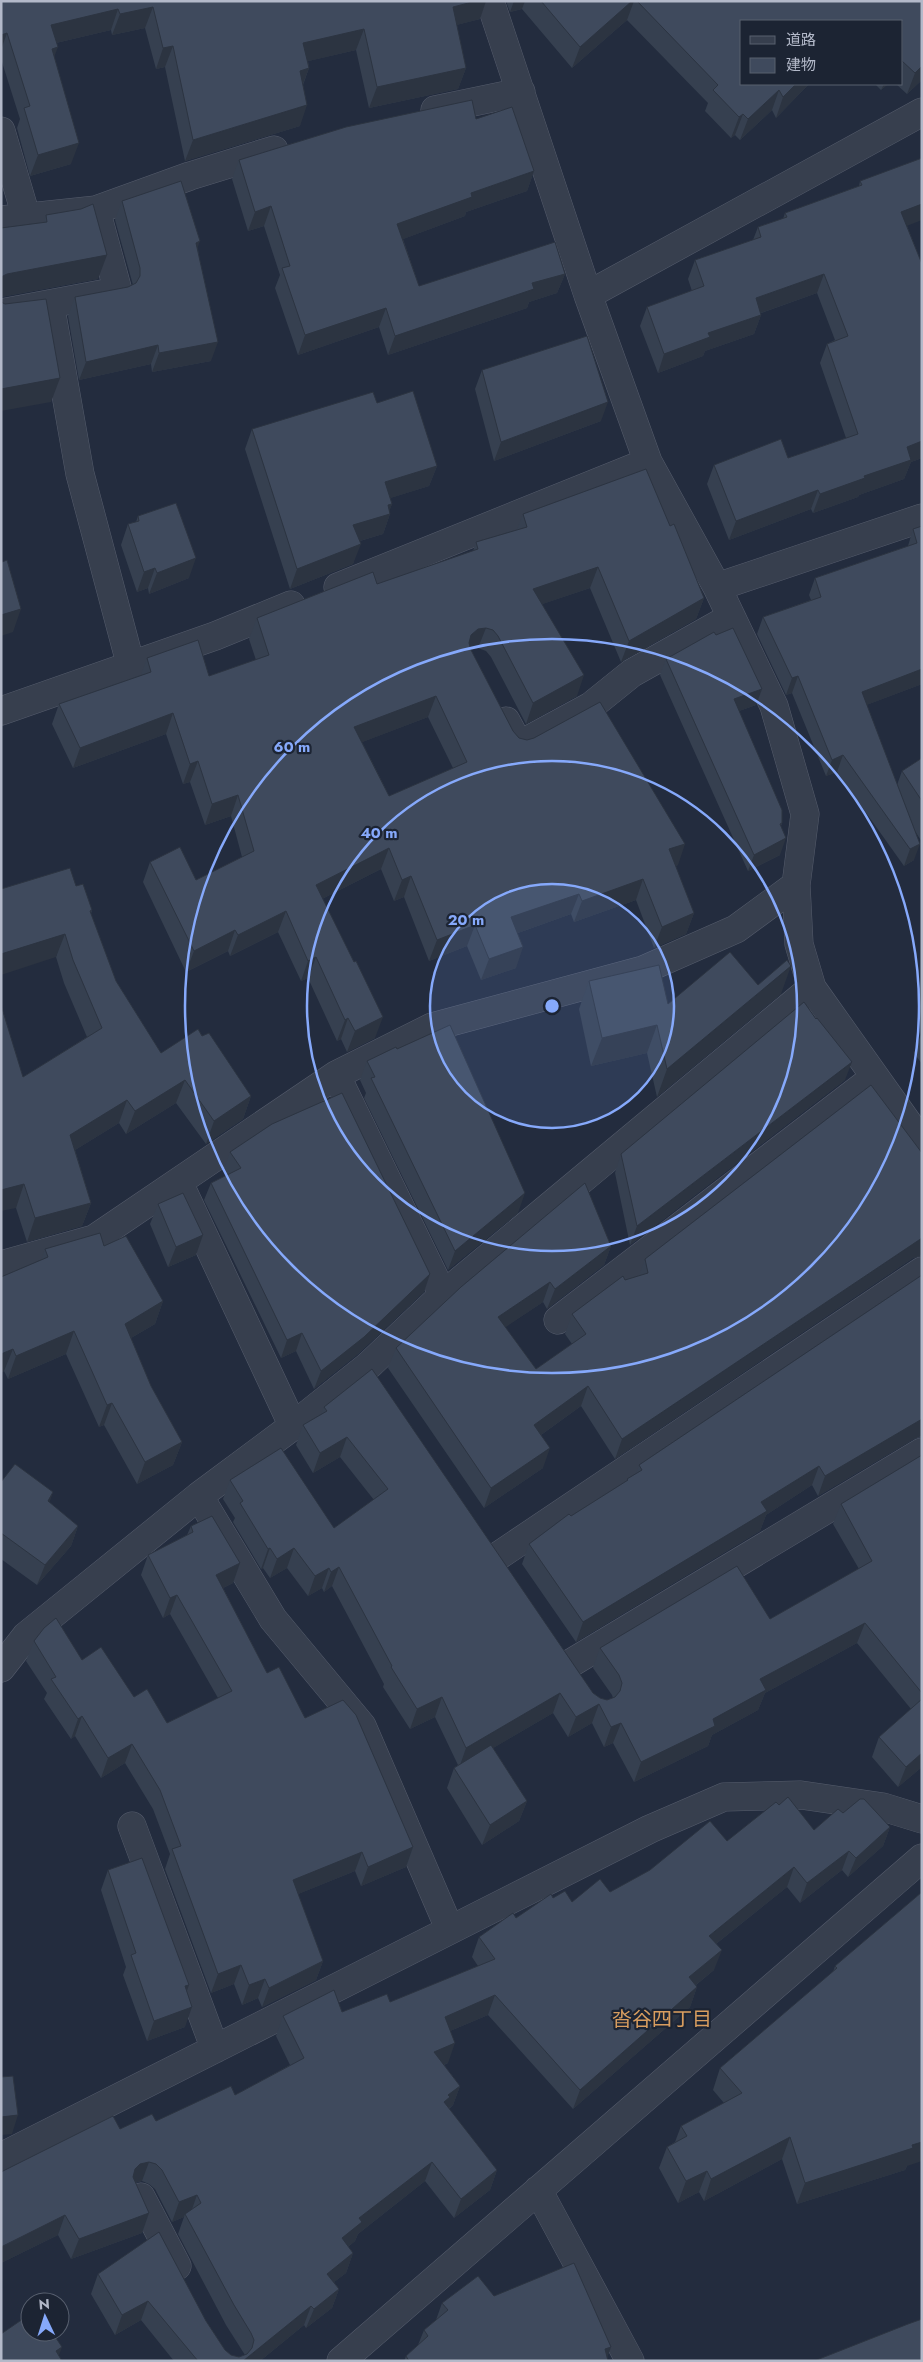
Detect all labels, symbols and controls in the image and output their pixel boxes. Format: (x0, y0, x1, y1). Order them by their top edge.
legend (740, 20, 903, 85)
text: 道路 (786, 29, 816, 51)
text: 建物 (786, 54, 816, 76)
text: 60 m (274, 736, 310, 758)
text: 40 m (360, 822, 398, 844)
text: 20 m (448, 909, 484, 931)
centre of rings (543, 997, 561, 1015)
district label: 沓谷四丁目 (612, 2005, 712, 2034)
north arrow (20, 2292, 70, 2342)
text: N (38, 2294, 50, 2314)

